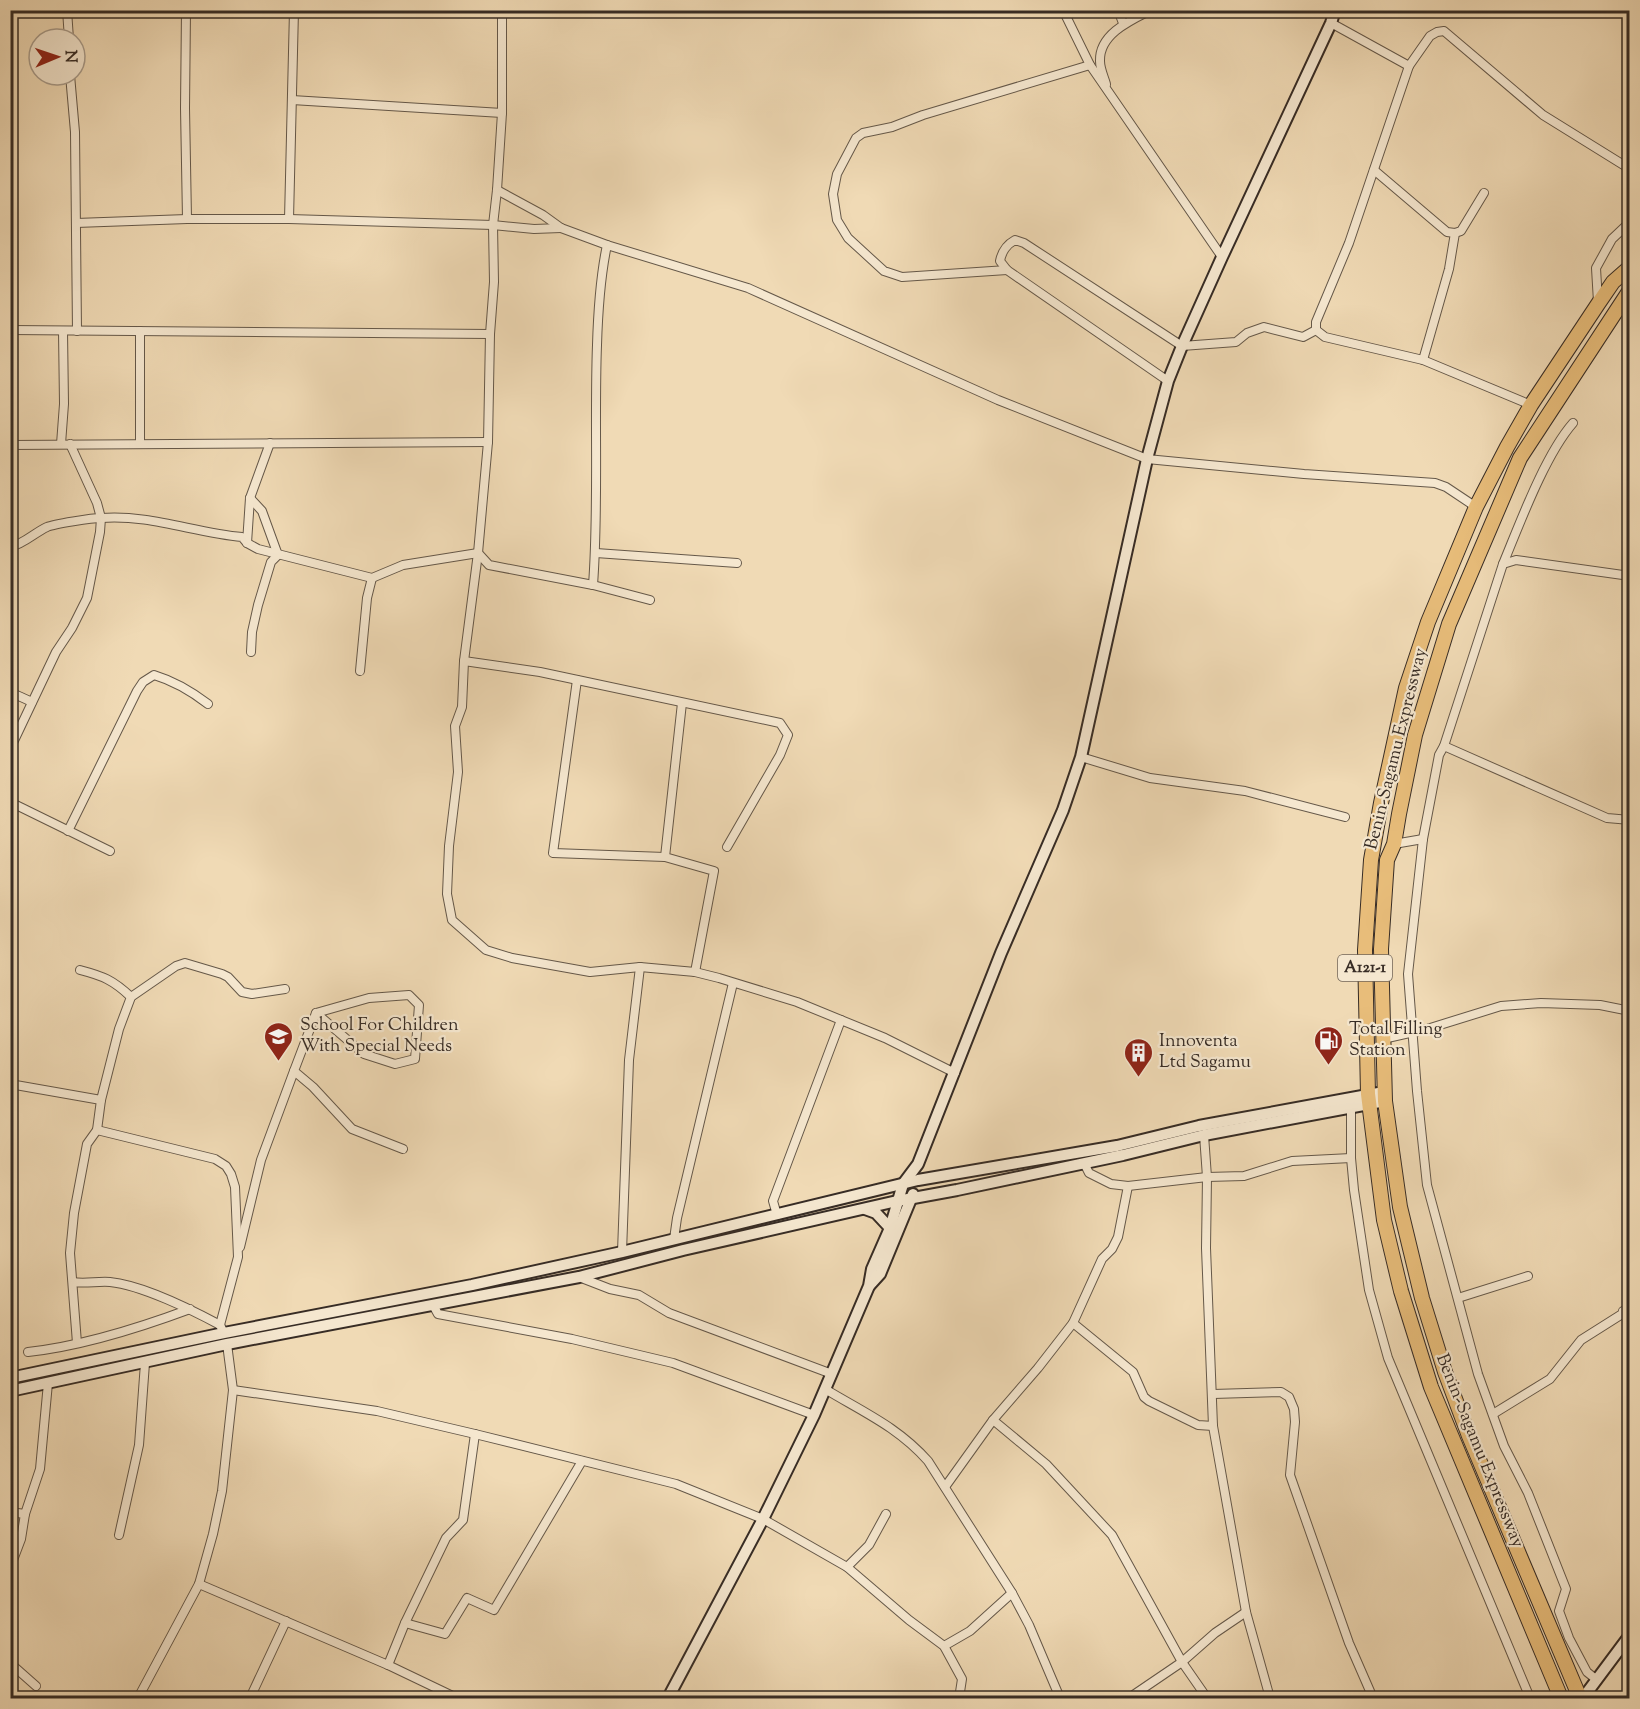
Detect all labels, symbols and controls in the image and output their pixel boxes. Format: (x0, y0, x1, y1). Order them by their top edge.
north arrow (27, 27, 87, 87)
text: N (58, 50, 81, 64)
street label: Benin-Sagamu Expressway (1359, 645, 1435, 853)
road number: A121-1 (1338, 955, 1392, 981)
place label: School For Children With Special Needs (300, 1013, 459, 1060)
place label: Total Filling Station (1349, 1017, 1443, 1064)
school or university icon: School For Children With Special Needs (263, 1020, 295, 1062)
fuel station icon: Total Filling Station (1312, 1024, 1344, 1066)
place label: Innoventa Ltd Sagamu (1159, 1029, 1251, 1076)
building icon: Innoventa Ltd Sagamu (1122, 1036, 1154, 1078)
street label: Benin-Sagamu Expressway (1428, 1350, 1530, 1552)

